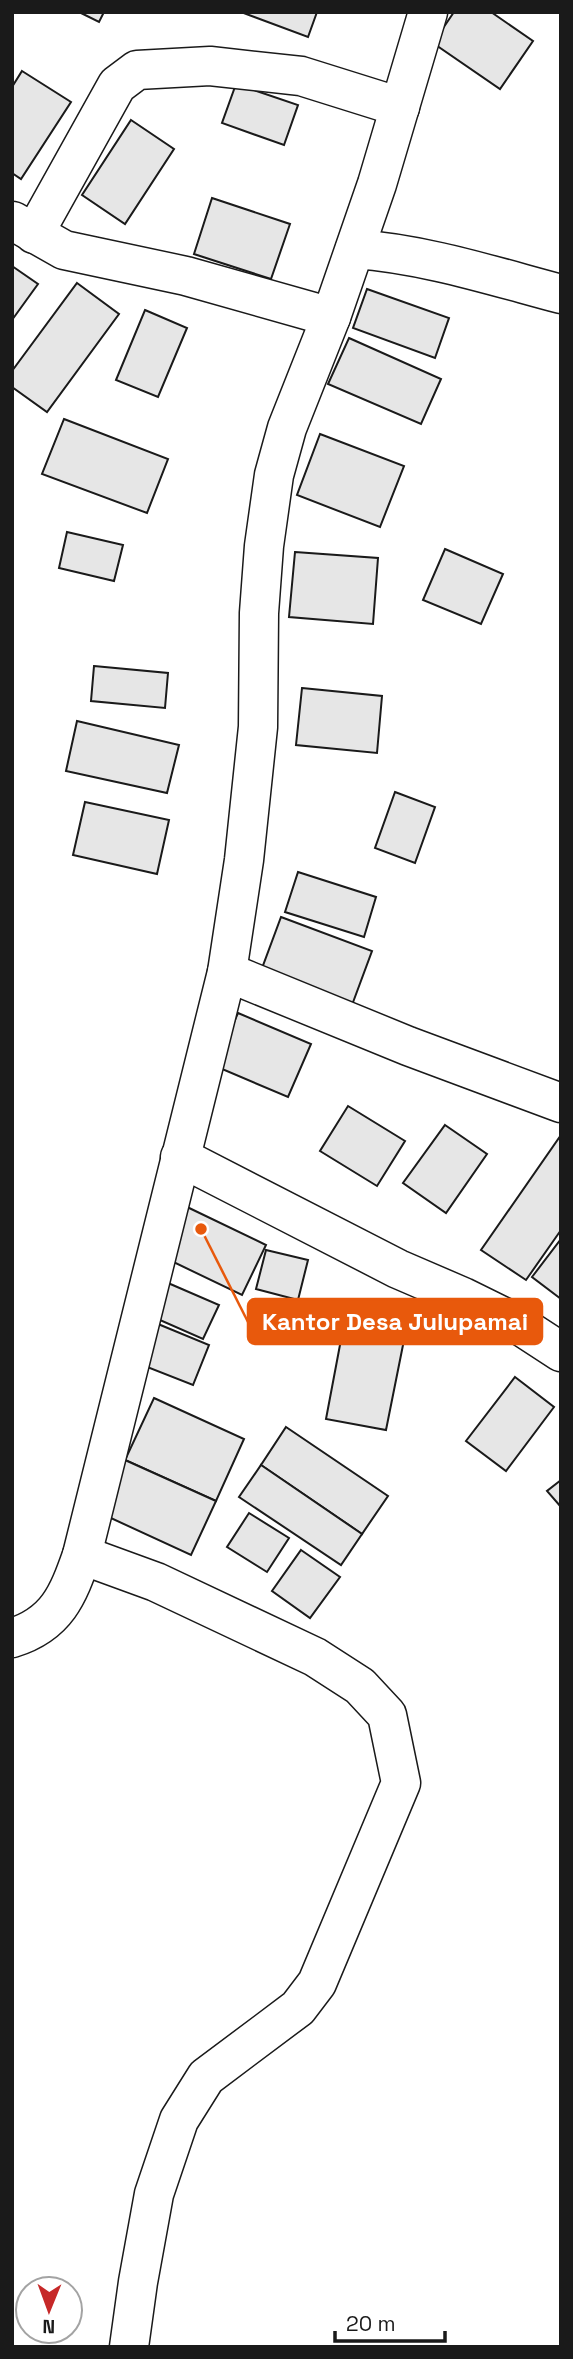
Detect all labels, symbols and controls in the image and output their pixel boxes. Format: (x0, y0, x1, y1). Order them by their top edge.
callout: Kantor Desa Julupamai (248, 1299, 542, 1344)
text: Kantor Desa Julupamai (262, 1306, 528, 1337)
north arrow (14, 2275, 84, 2345)
scale bar (335, 2300, 445, 2344)
text: 20 m (346, 2310, 396, 2337)
text: N (42, 2314, 55, 2339)

